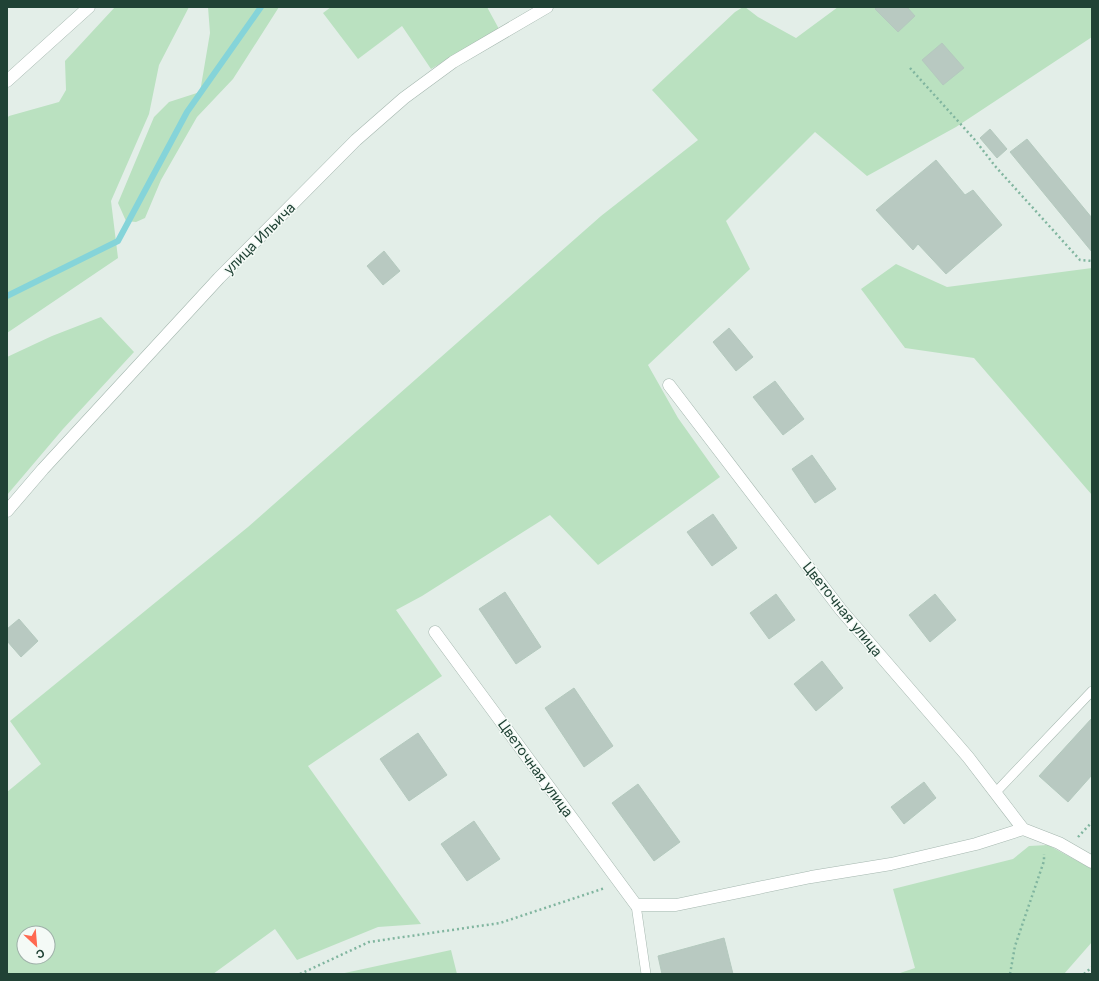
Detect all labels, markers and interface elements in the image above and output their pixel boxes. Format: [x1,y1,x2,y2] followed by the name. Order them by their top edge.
[220,199,298,277] street label: улица Ильича
[800,558,886,660] street label: Цветочная улица
[495,716,577,820] street label: Цветочная улица
[16,925,56,965] north arrow
[34,946,47,962] text: С

